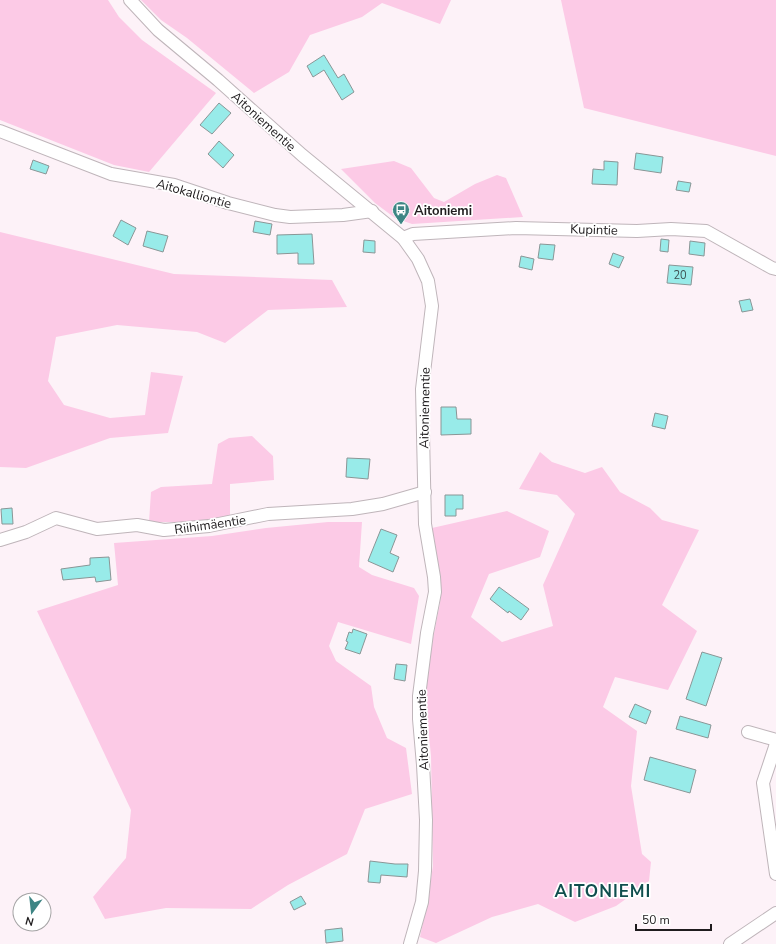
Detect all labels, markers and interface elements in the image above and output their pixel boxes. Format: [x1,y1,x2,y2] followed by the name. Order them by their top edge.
[227,88,300,156] street label: Aitoniementie
[154,175,233,213] street label: Aitokalliontie
[391,200,411,225] bus stop icon: Aitoniemi
[414,202,472,220] place label: Aitoniemi
[570,220,618,240] street label: Kupintie
[673,268,687,283] house number: 20
[415,367,435,449] street label: Aitoniementie
[173,511,247,539] street label: Riihimäentie
[413,689,433,771] street label: Aitoniementie
[555,880,651,903] district label: AITONIEMI
[12,892,52,932] north arrow
[636,906,711,932] scale bar
[642,912,670,928] text: 50 m
[24,913,35,929] text: N

